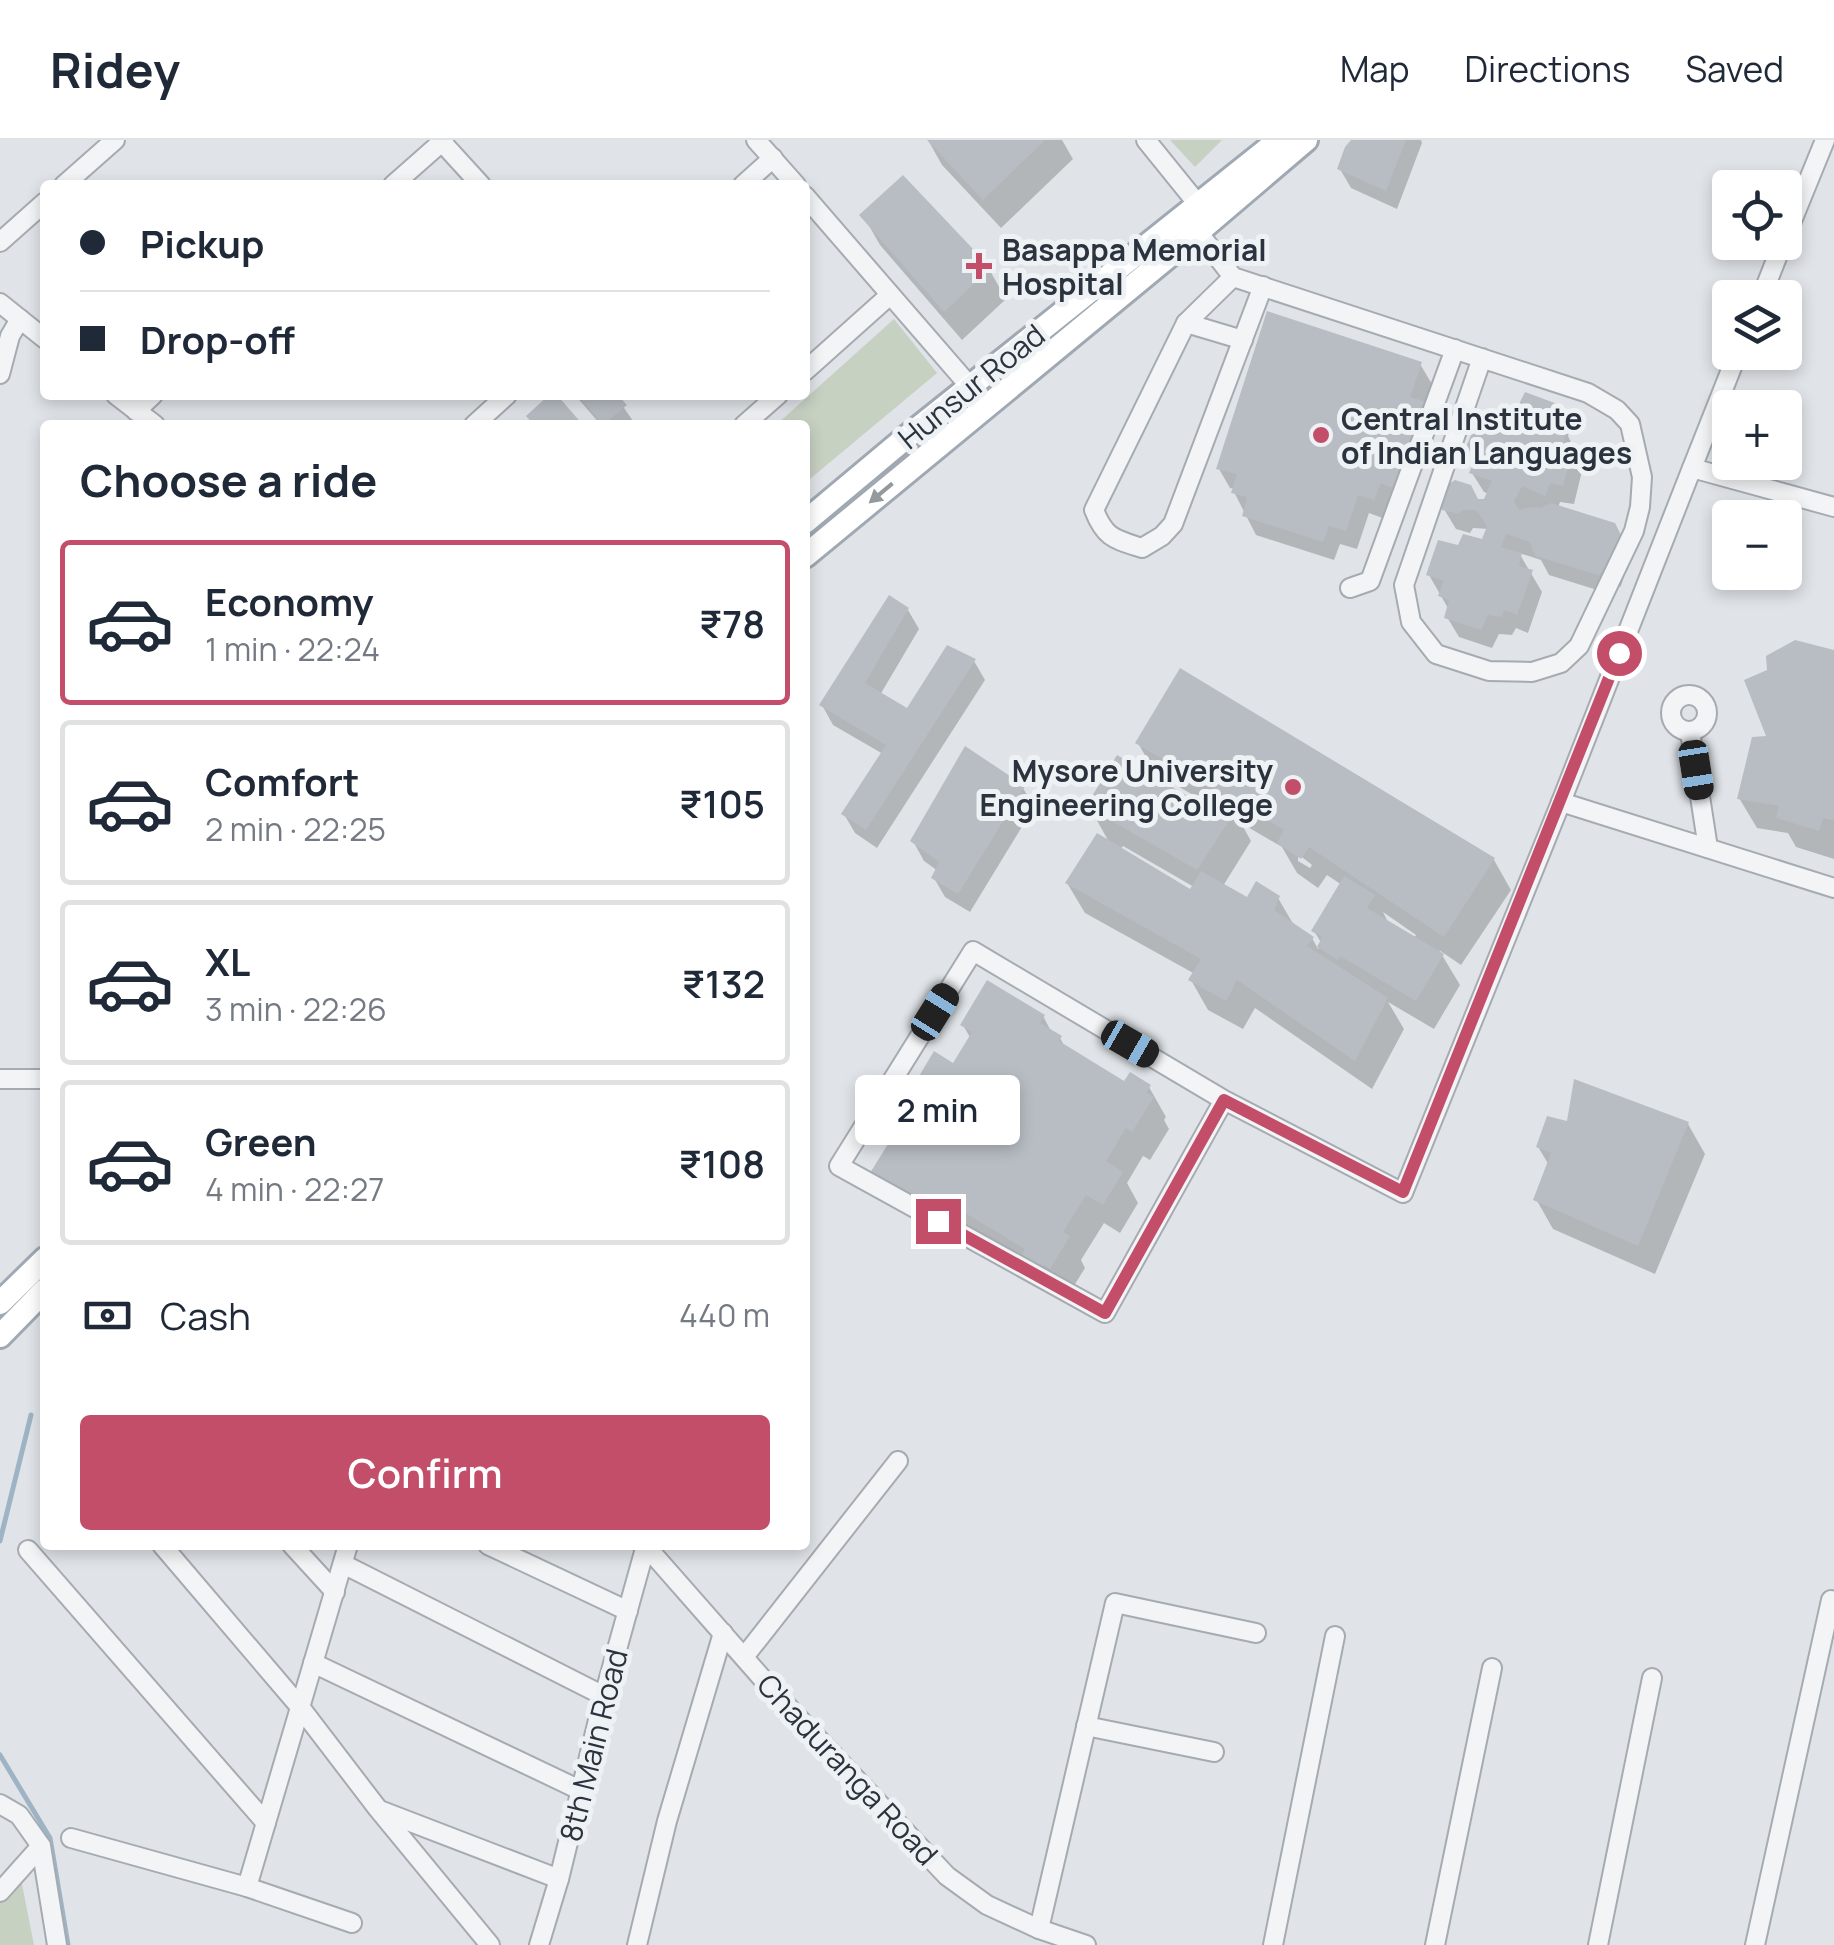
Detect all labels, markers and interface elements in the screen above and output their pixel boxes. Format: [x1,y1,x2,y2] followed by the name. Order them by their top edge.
[50,37,180,102] text: Ridey
[1340,45,1410,93] text: Map
[1465,45,1630,93] text: Directions
[1685,45,1784,93] text: Saved
[1712,170,1802,590] map controls
[1712,170,1802,260] button: locate
[140,217,264,269] text: Pickup
[1002,229,1267,304] place label: Basappa Memorial Hospital
[966,253,992,279] marker: Basappa Memorial Hospital
[1712,280,1802,370] button: layers
[140,313,295,365] text: Drop-off
[889,314,1053,458] street label: Hunsur Road
[1712,390,1802,480] button: +
[1341,398,1632,473] place label: Central Institute of Indian Languages
[1310,424,1332,446] marker: Central Institute of Indian Languages
[80,449,377,511] text: Choose a ride
[868,482,893,503] one-way arrow
[1712,500,1802,590] button: −
[205,575,374,627] text: Economy
[85,578,175,668] icon: car
[699,597,765,649] text: ₹78
[205,627,380,671] text: 1 min · 22:24
[1597,631,1642,676] route start
[1676,738,1716,802] car
[979,750,1273,825] place label: Mysore University Engineering College
[205,755,359,807] text: Comfort
[85,758,175,848] icon: car
[1282,776,1304,798] marker: Mysore University Engineering College
[679,777,765,829] text: ₹105
[205,807,386,851] text: 2 min · 22:25
[205,935,250,987] text: XL
[85,938,175,1028] icon: car
[682,957,765,1009] text: ₹132
[906,979,964,1045] car
[205,987,387,1031] text: 3 min · 22:26
[1097,1016,1163,1072] car
[856,1076,1020,1146] callout: 2 min
[897,1088,978,1132] text: 2 min
[205,1115,317,1167] text: Green
[85,1118,175,1208] icon: car
[678,1137,765,1189] text: ₹108
[205,1167,384,1211] text: 4 min · 22:27
[916,1199,961,1244] route end
[80,1288,135,1343] icon: cash
[160,1289,251,1341] text: Cash
[679,1293,770,1337] text: 440 m
[80,1415,770,1530] button: Confirm
[549,1644,637,1846] street label: 8th Main Road
[749,1664,947,1874] street label: Chaduranga Road

